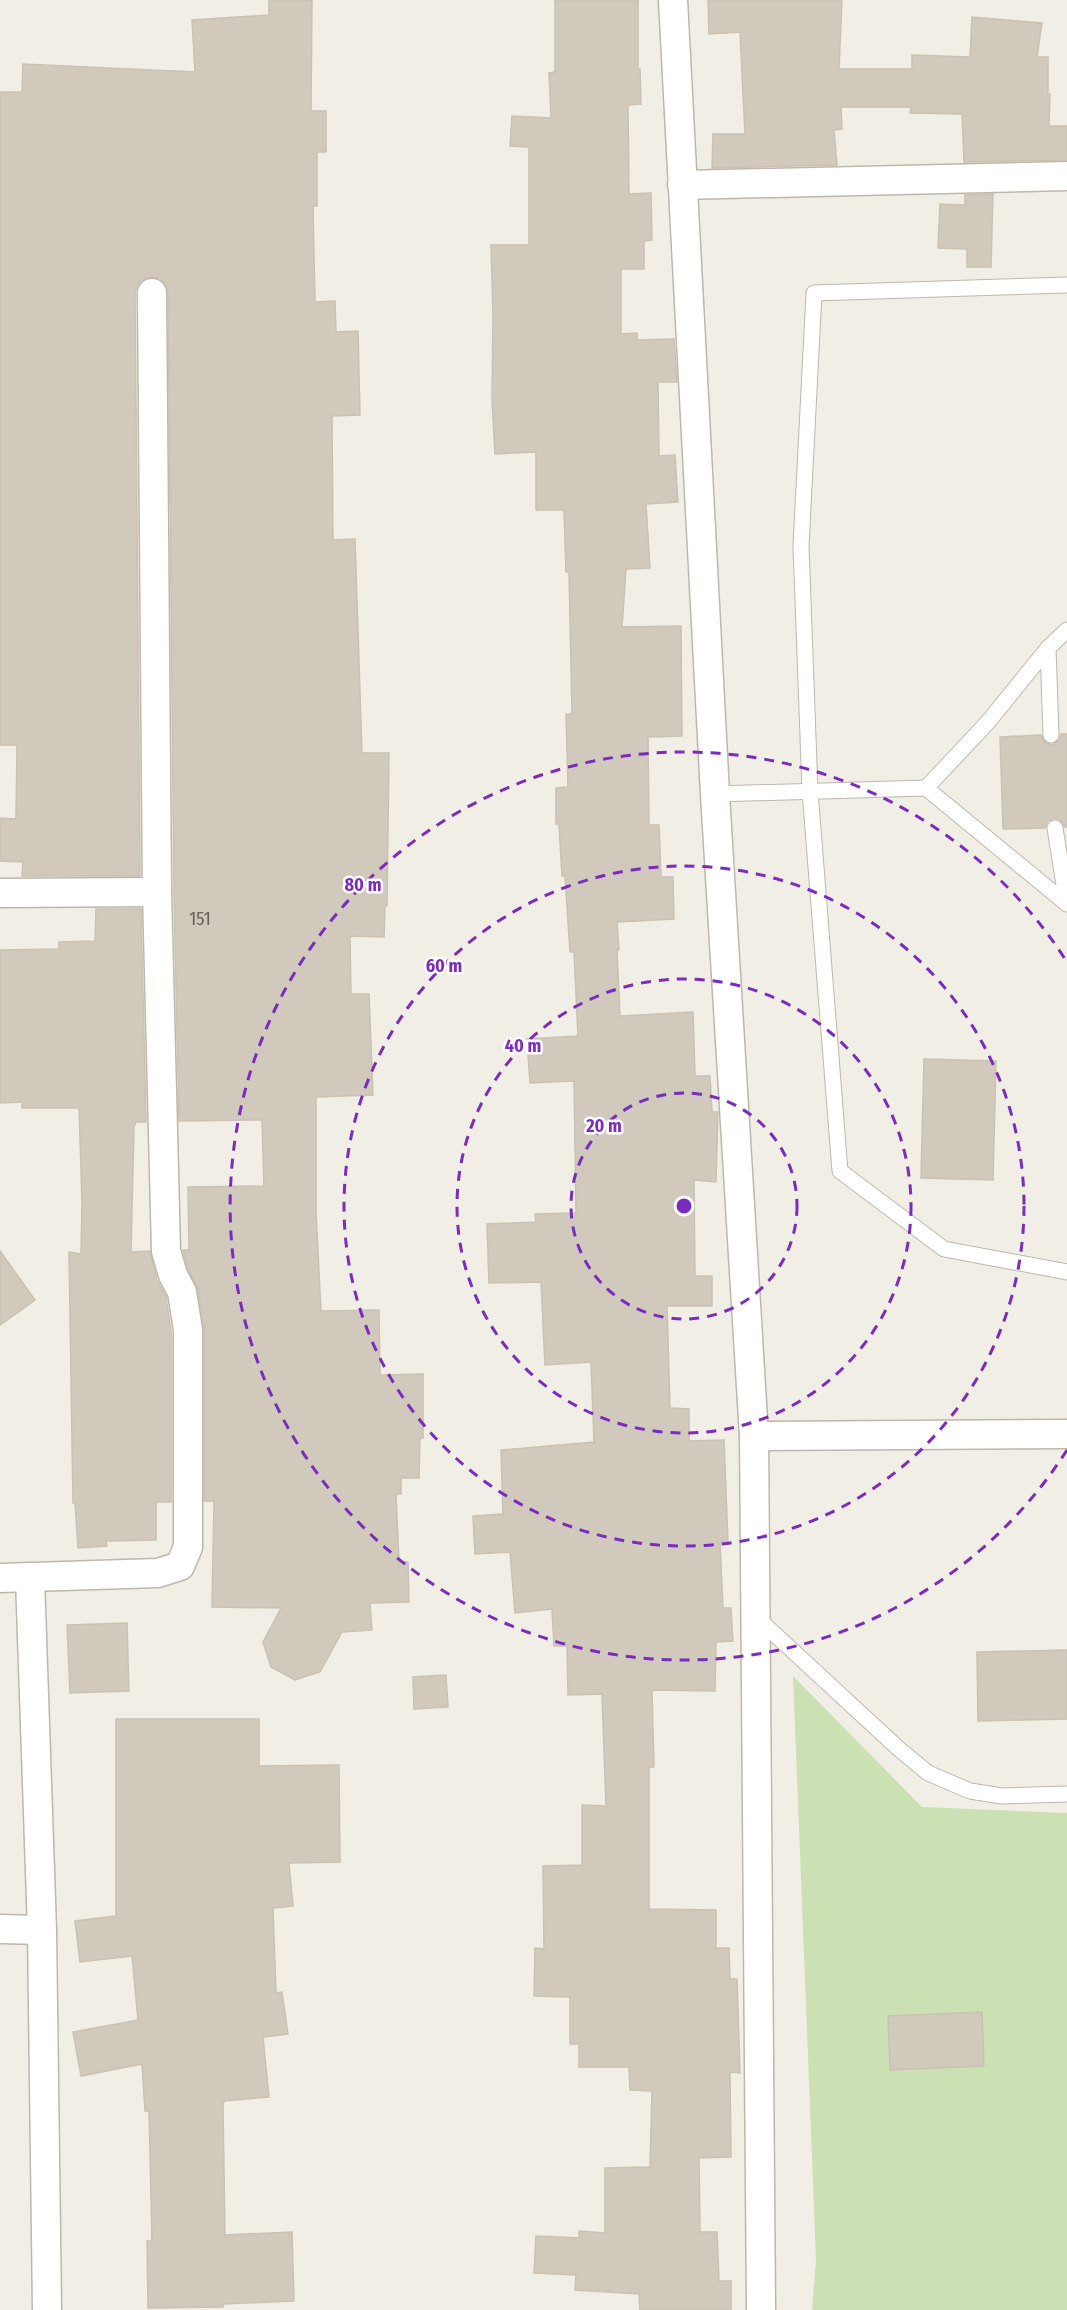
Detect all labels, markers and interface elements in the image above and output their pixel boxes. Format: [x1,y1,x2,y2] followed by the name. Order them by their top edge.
[345,874,381,896] text: 80 m
[189,908,211,930] house number: 151
[426,955,462,977] text: 60 m
[505,1035,541,1057] text: 40 m
[585,1115,622,1137] text: 20 m
[674,1196,694,1216] centre of rings

